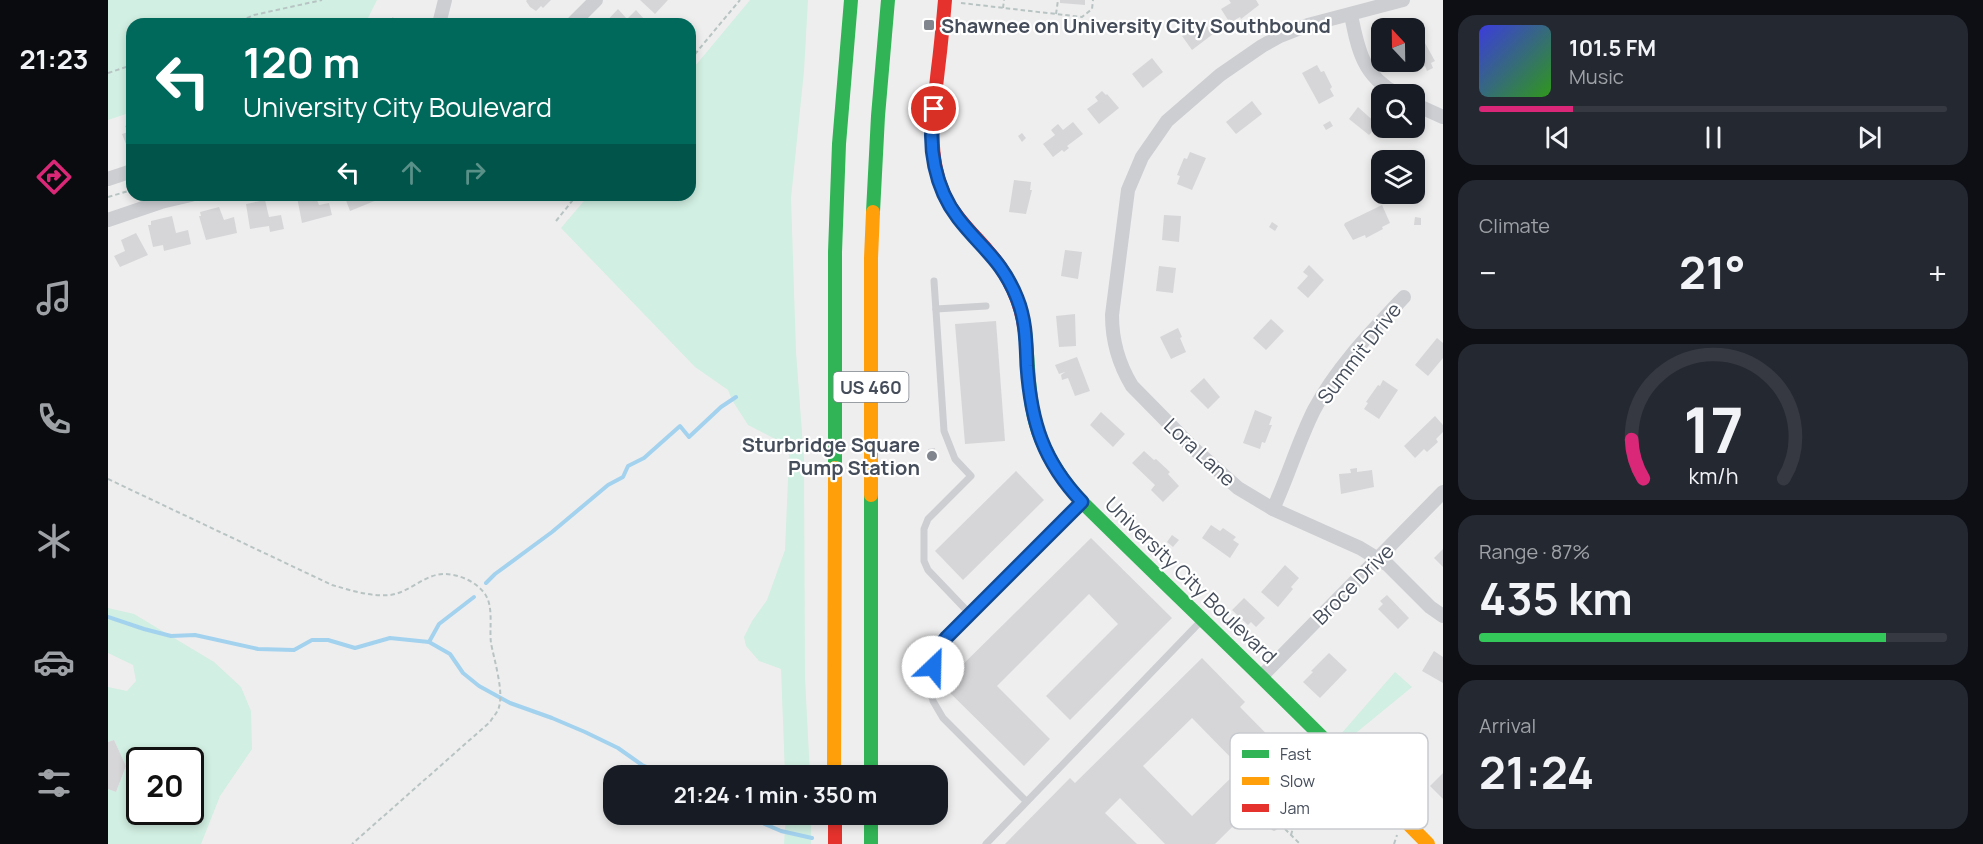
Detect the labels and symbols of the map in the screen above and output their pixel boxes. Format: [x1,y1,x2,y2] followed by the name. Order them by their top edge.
[941,12,1331,39] place label: Shawnee on University City Southbound
[922,18,936,32] marker: Shawnee on University City Southbound
[1371,18,1425,72] north arrow
[908,83,959,134] pin
[1311,297,1407,409] street label: Summit Drive
[834,372,909,402] road number: US 460
[1158,412,1242,492] street label: Lora Lane
[742,431,920,481] place label: Sturbridge Square Pump Station
[925,449,939,463] marker: Sturbridge Square Pump Station
[1099,491,1283,669] street label: University City Boulevard
[1307,538,1399,630] street label: Broce Drive
[901,635,965,699] position arrow
[1230,733,1428,829] legend
[1280,743,1311,765] text: Fast
[126,747,204,825] speed limit sign: 20
[1280,770,1315,792] text: Slow
[1280,797,1310,819] text: Jam

